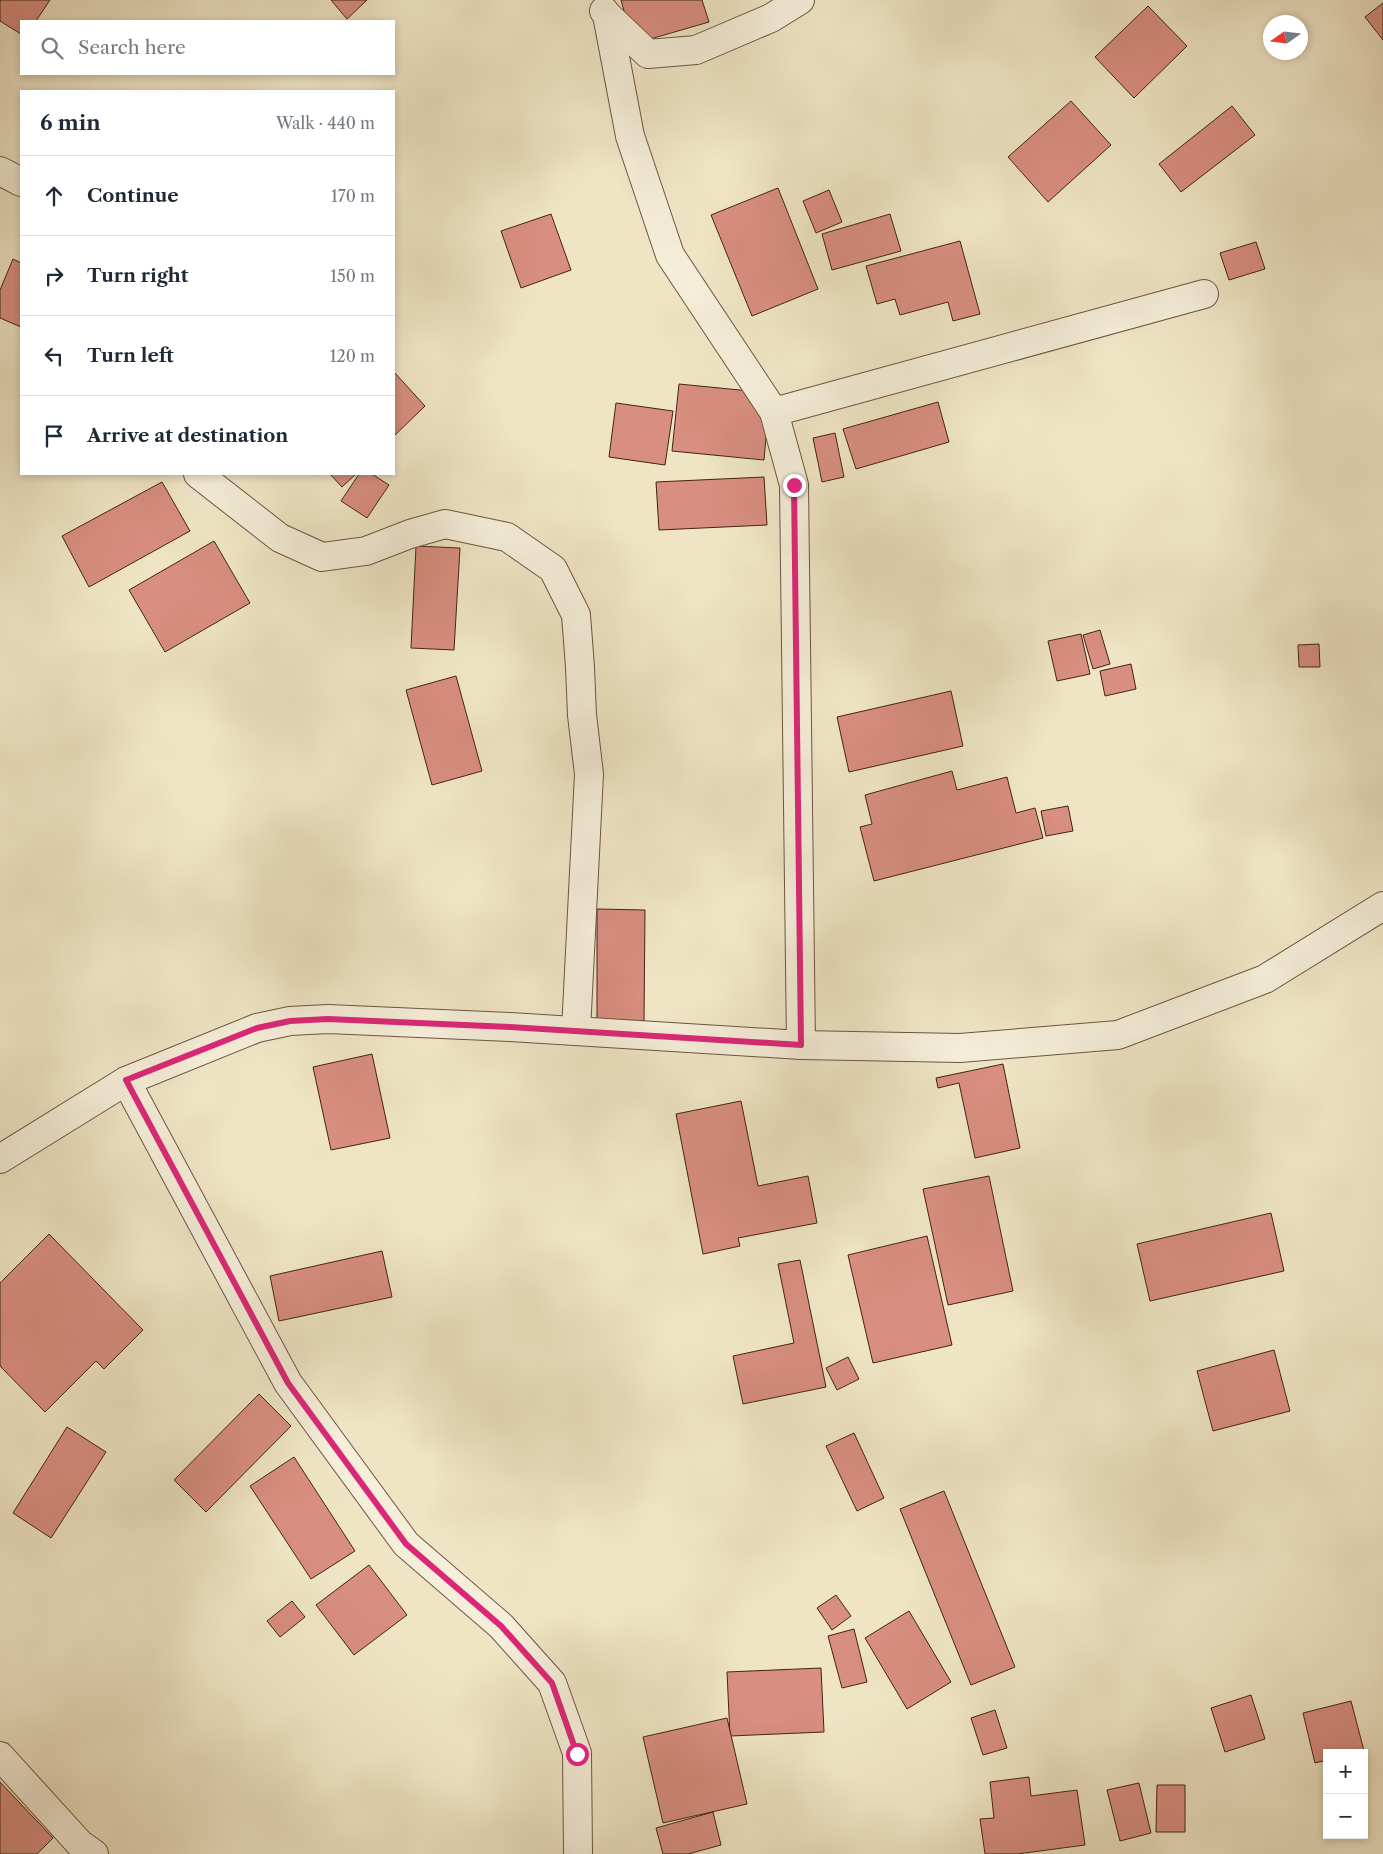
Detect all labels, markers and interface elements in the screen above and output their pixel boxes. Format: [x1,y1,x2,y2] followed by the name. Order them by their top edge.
[1263,15,1308,60] north arrow
[20,20,395,75] search box
[38,34,66,62] icon: search
[78,36,186,59] text: Search here
[40,110,101,135] text: 6 min
[276,113,375,133] text: Walk · 440 m
[40,182,68,210] icon: ahead
[87,184,179,207] text: Continue
[331,186,375,206] text: 170 m
[40,262,68,290] icon: right
[87,264,188,287] text: Turn right
[330,266,375,286] text: 150 m
[40,342,68,370] icon: left
[87,344,174,367] text: Turn left
[330,346,375,366] text: 120 m
[40,422,68,450] icon: arrive
[87,424,288,447] text: Arrive at destination
[783,474,806,497] route end
[566,1743,589,1766] route start
[1323,1749,1368,1839] map controls
[1323,1749,1368,1794] button: +
[1323,1794,1368,1839] button: −

